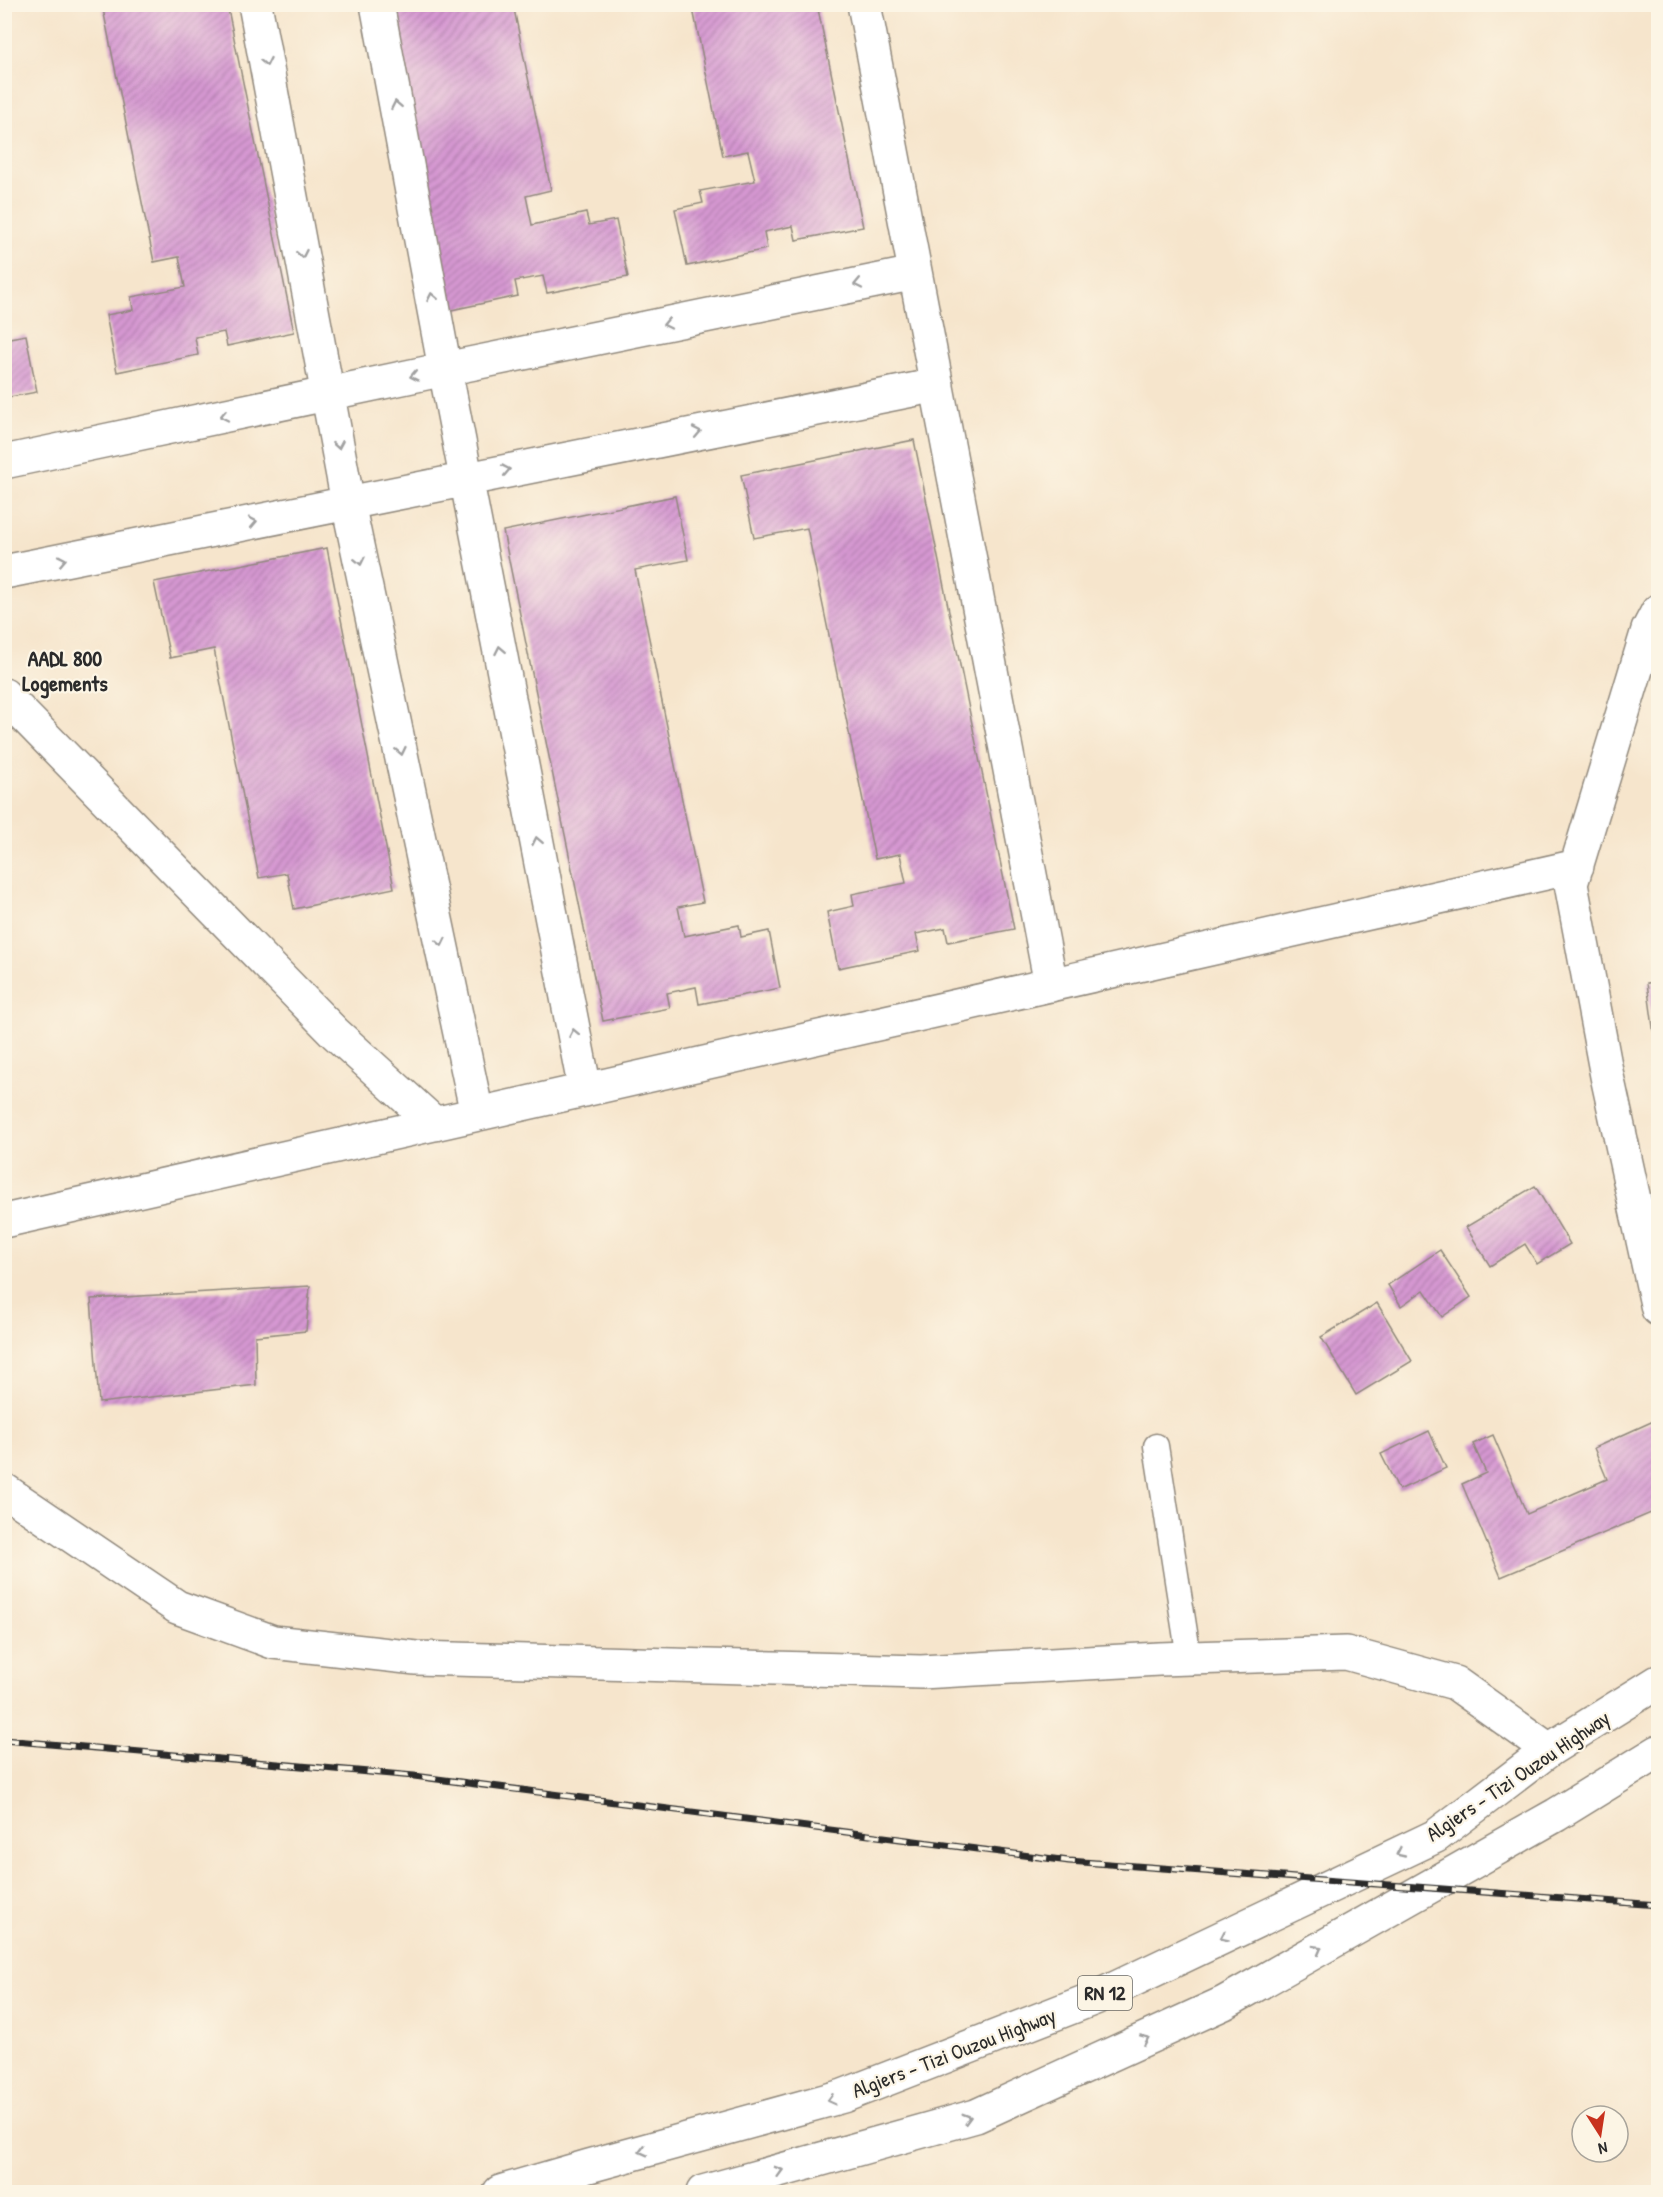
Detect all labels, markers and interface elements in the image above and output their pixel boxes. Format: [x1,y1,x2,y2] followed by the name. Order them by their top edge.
[259,57,272,67] one-way arrow
[390,101,403,111] one-way arrow
[295,248,308,258] one-way arrow
[853,277,863,290] one-way arrow
[426,292,439,302] one-way arrow
[662,316,672,329] one-way arrow
[410,368,420,381] one-way arrow
[219,409,229,422] one-way arrow
[692,426,702,439] one-way arrow
[331,440,344,450] one-way arrow
[501,464,511,477] one-way arrow
[248,516,258,529] one-way arrow
[57,554,67,567] one-way arrow
[353,555,366,565] one-way arrow
[22,643,108,699] district label: AADL 800 Logements
[494,645,507,655] one-way arrow
[393,746,406,756] one-way arrow
[531,837,544,847] one-way arrow
[434,937,447,947] one-way arrow
[568,1028,581,1038] one-way arrow
[1420,1703,1615,1848] street label: Algiers - Tizi Ouzou Highway
[1395,1845,1406,1857] one-way arrow
[1219,1929,1230,1941] one-way arrow
[1312,1945,1323,1957] one-way arrow
[1078,1976,1132,2010] road number: RN 12
[848,2000,1060,2105] street label: Algiers - Tizi Ouzou Highway
[1139,2034,1150,2046] one-way arrow
[826,2092,836,2105] one-way arrow
[1570,2104,1630,2164] north arrow
[961,2113,972,2125] one-way arrow
[1596,2137,1610,2160] text: N
[638,2144,648,2156] one-way arrow
[774,2166,784,2178] one-way arrow

